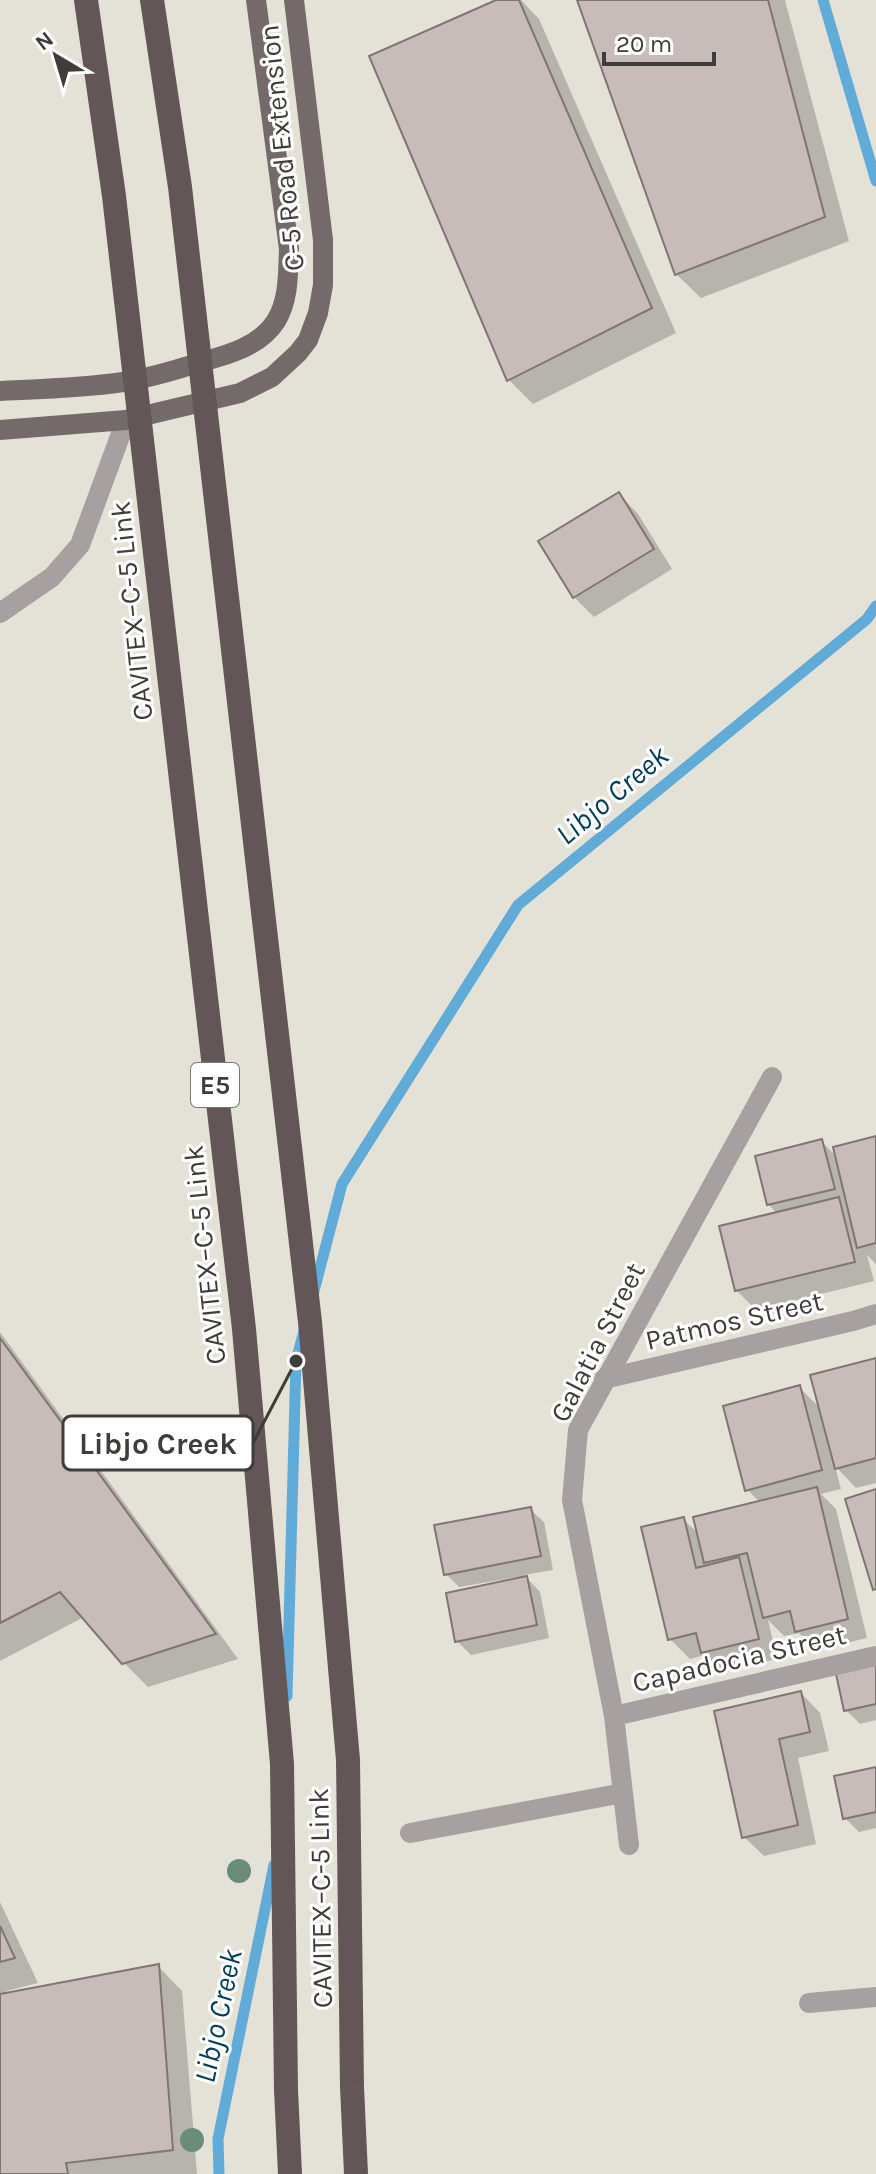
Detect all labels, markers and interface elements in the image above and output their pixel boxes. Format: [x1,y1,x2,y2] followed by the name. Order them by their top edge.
[16,16,96,96] north arrow
[604,16,714,66] scale bar
[252,23,311,273] street label: C-5 Road Extension
[30,26,59,56] text: N
[616,30,672,58] text: 20 m
[104,500,159,722] street label: CAVITEX–C-5 Link
[548,737,676,852] water label: Libjo Creek
[191,1063,239,1107] road number: E5
[177,1144,232,1366] street label: CAVITEX–C-5 Link
[543,1257,652,1427] street label: Galatia Street
[642,1284,826,1357] street label: Patmos Street
[63,1416,253,1470] callout: Libjo Creek
[79,1426,237,1462] text: Libjo Creek
[629,1618,849,1699] street label: Capadocia Street
[302,1787,339,2009] street label: CAVITEX–C-5 Link
[186,1945,250,2086] water label: Libjo Creek

